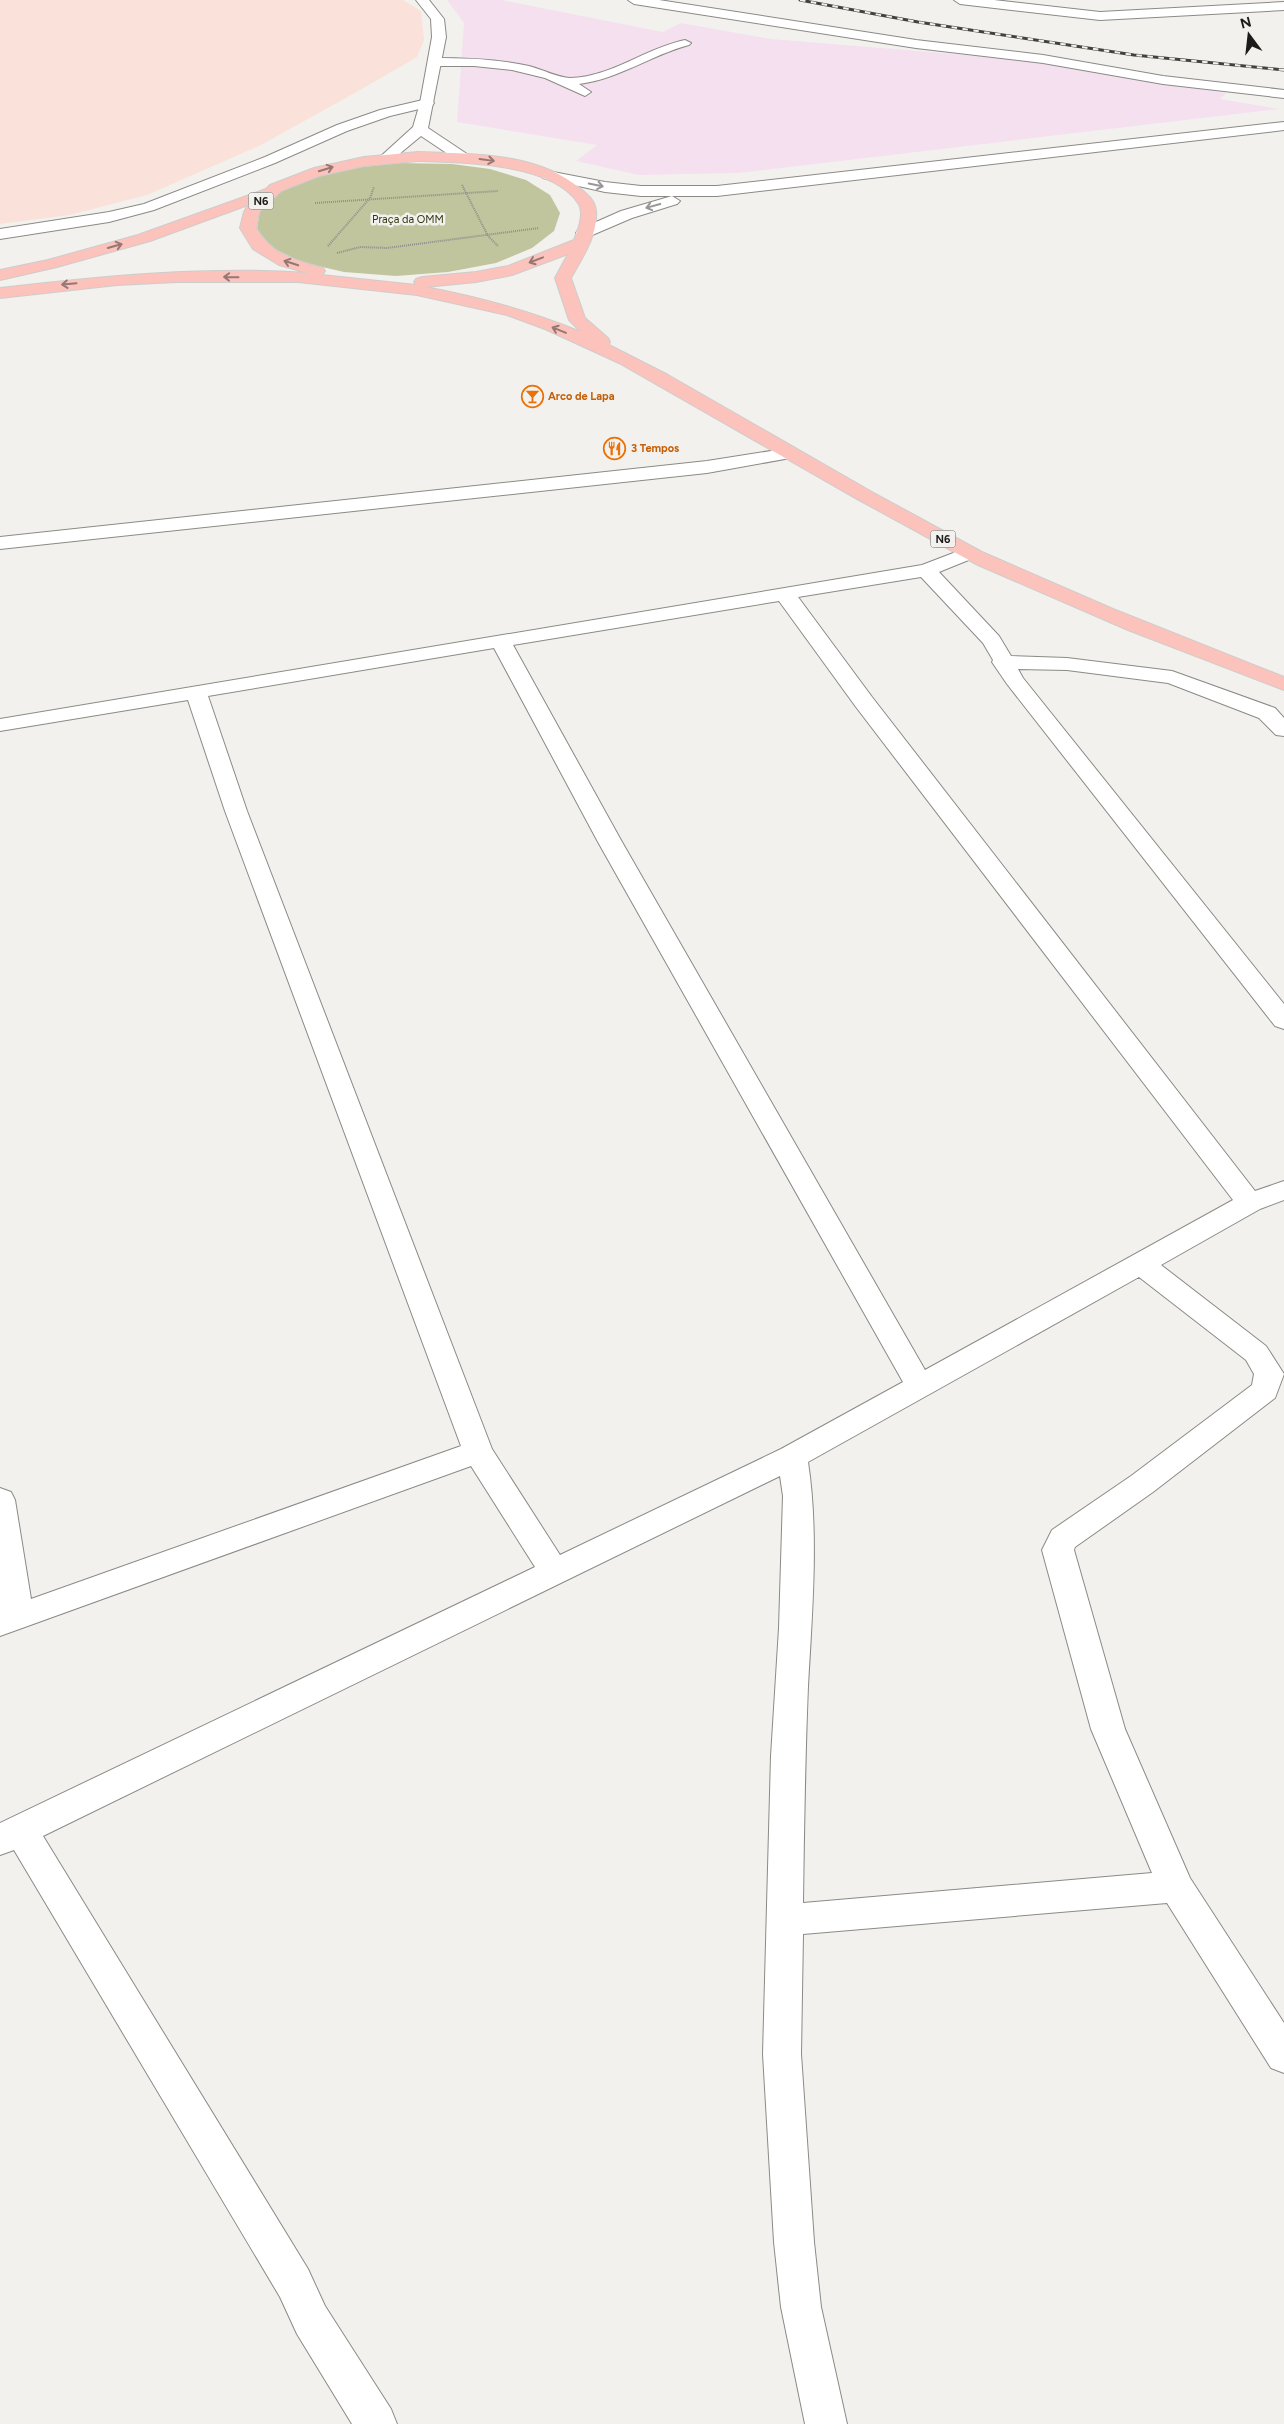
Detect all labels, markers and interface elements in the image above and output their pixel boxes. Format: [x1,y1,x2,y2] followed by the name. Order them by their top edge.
[1224,10,1274,60] north arrow
[1238,13,1253,33] text: N
[479,155,495,165] one-way arrow
[318,163,334,173] one-way arrow
[587,181,603,190] one-way arrow
[248,192,274,210] road number: N6
[645,201,661,211] one-way arrow
[372,213,444,226] park label: Praça da OMM
[107,241,123,250] one-way arrow
[529,256,544,265] one-way arrow
[284,258,300,268] one-way arrow
[224,272,240,282] one-way arrow
[61,279,77,288] one-way arrow
[552,325,567,335] one-way arrow
[520,384,544,408] bar icon: Arco de Lapa
[548,390,615,403] place label: Arco de Lapa
[603,436,627,460] restaurant icon: 3 Tempos
[631,442,679,455] place label: 3 Tempos
[930,530,956,548] road number: N6

